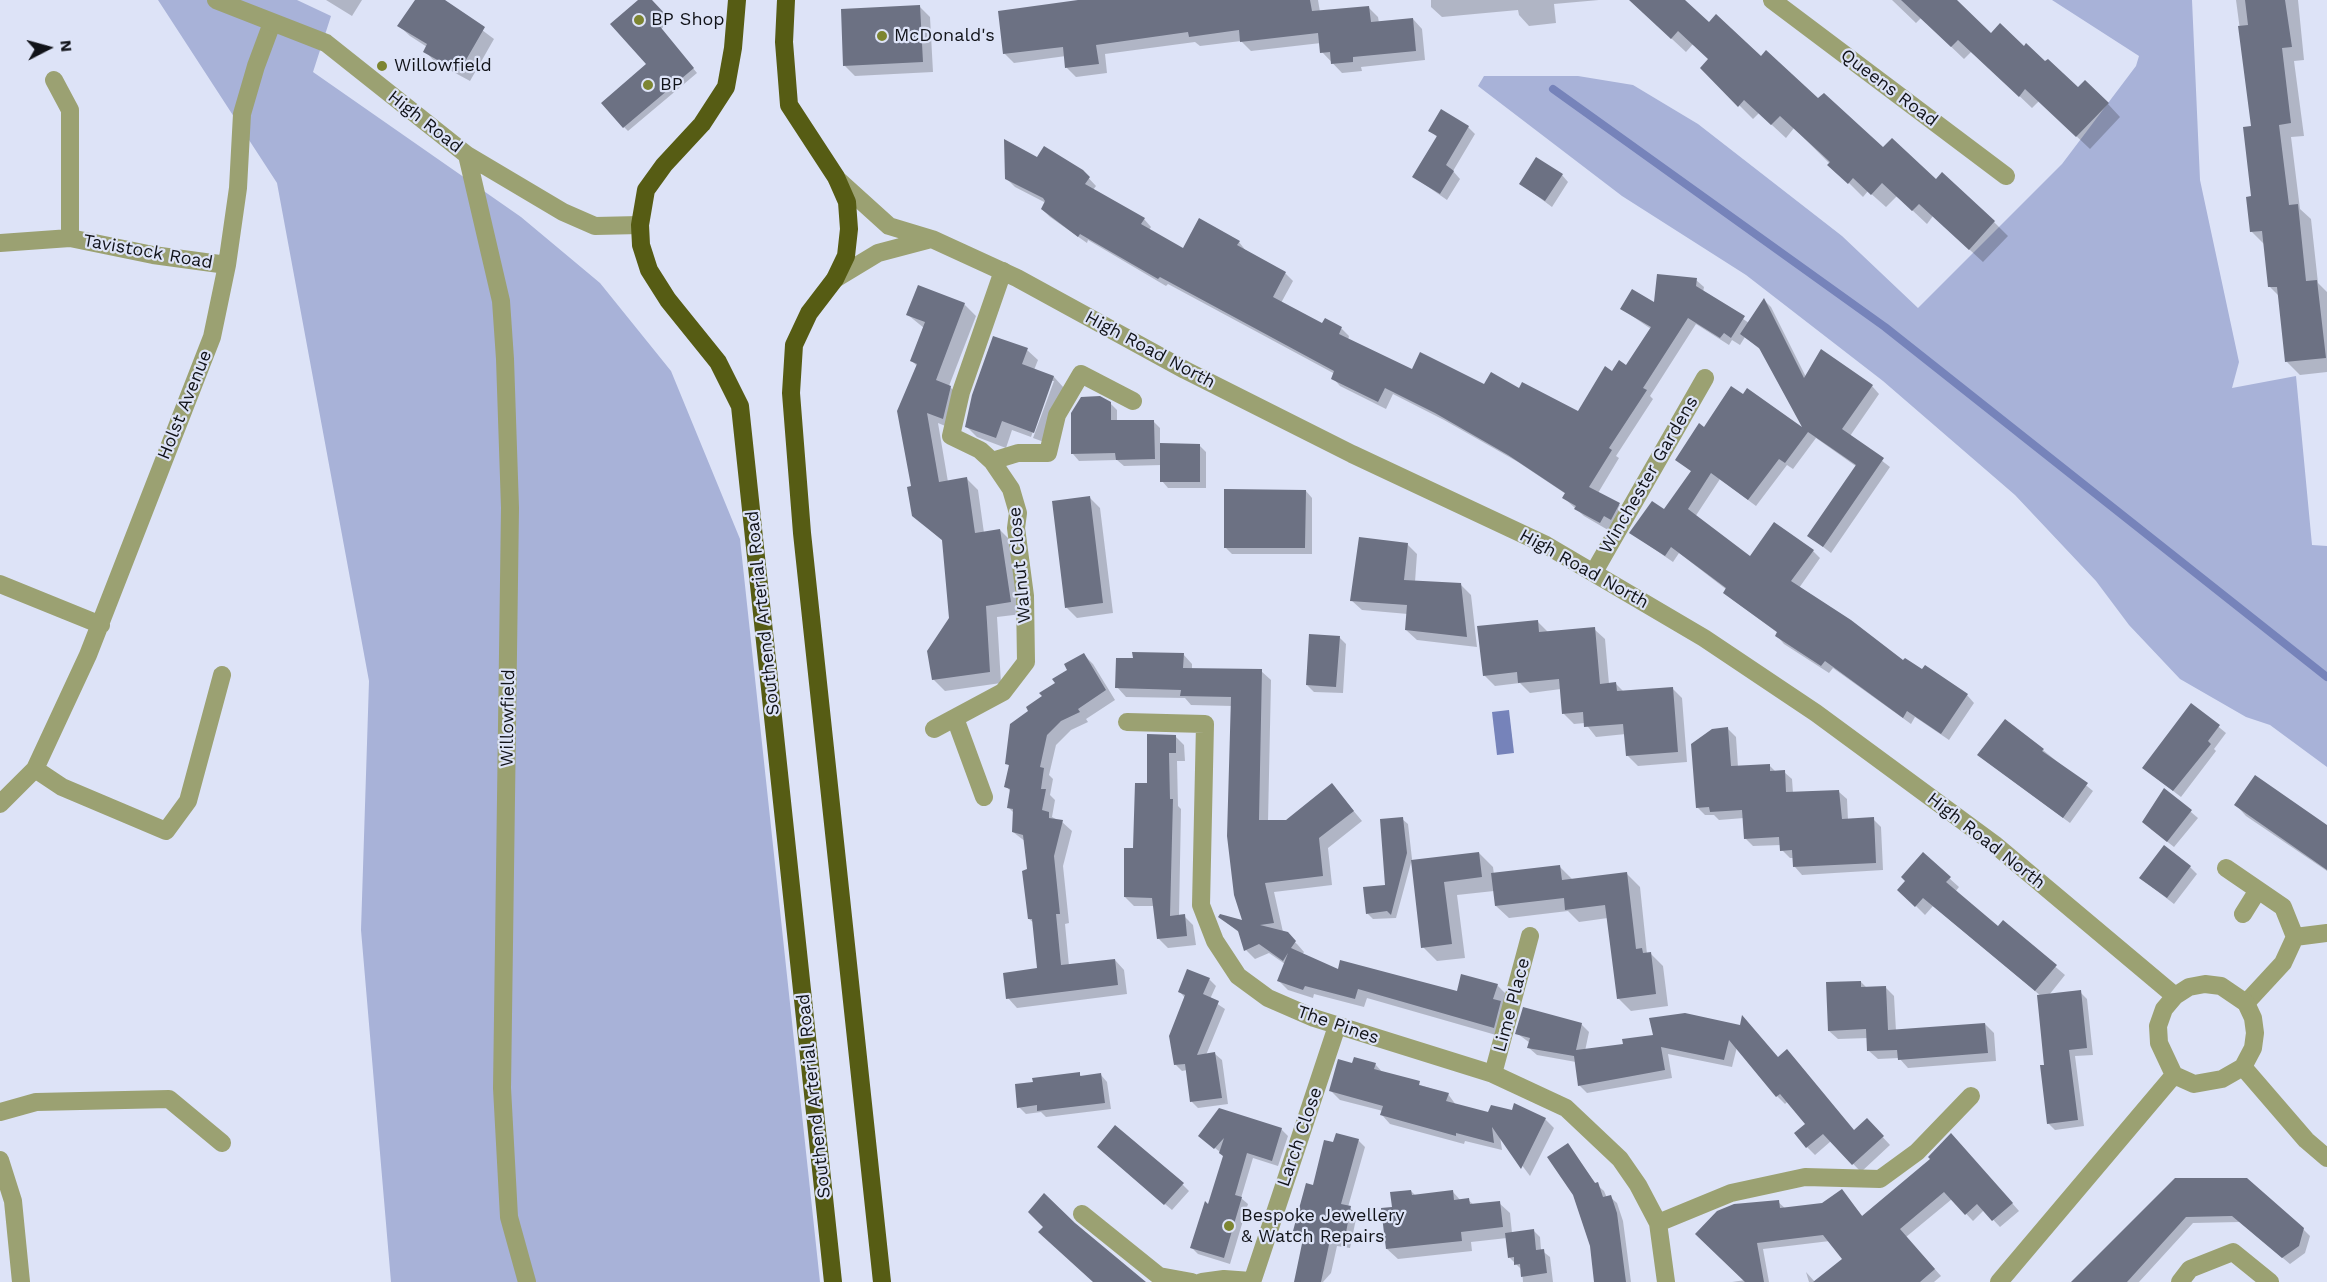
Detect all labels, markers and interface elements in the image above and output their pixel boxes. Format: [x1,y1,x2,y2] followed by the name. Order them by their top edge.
[651,9,725,31] place label: BP Shop
[632,13,646,27] marker: BP Shop
[18,18,78,78] north arrow
[894,25,995,47] place label: McDonald's
[875,29,889,43] marker: McDonald's
[56,39,76,53] text: N
[1836,44,1942,132] street label: Queens Road
[394,55,492,77] place label: Willowfield
[375,59,389,73] marker: Willowfield
[660,74,683,96] place label: BP
[641,78,655,92] marker: BP
[383,86,467,158] street label: High Road
[81,230,215,274] street label: Tavistock Road
[1081,307,1219,393] street label: High Road North
[153,347,217,463] street label: Holst Avenue
[1595,392,1703,558] street label: Winchester Gardens
[1004,506,1036,624] street label: Walnut Close
[742,510,784,716] street label: Southend Arterial Road
[1516,525,1652,613] street label: High Road North
[496,669,520,767] street label: Willowfield
[1923,788,2049,894] street label: High Road North
[1489,956,1535,1054] street label: Lime Place
[793,993,835,1199] street label: Southend Arterial Road
[1294,1001,1382,1049] street label: The Pines
[1273,1084,1327,1190] street label: Larch Close
[1241,1205,1405,1248] place label: Bespoke Jewellery & Watch Repairs
[1222,1219,1236,1233] marker: Bespoke Jewellery & Watch Repairs

